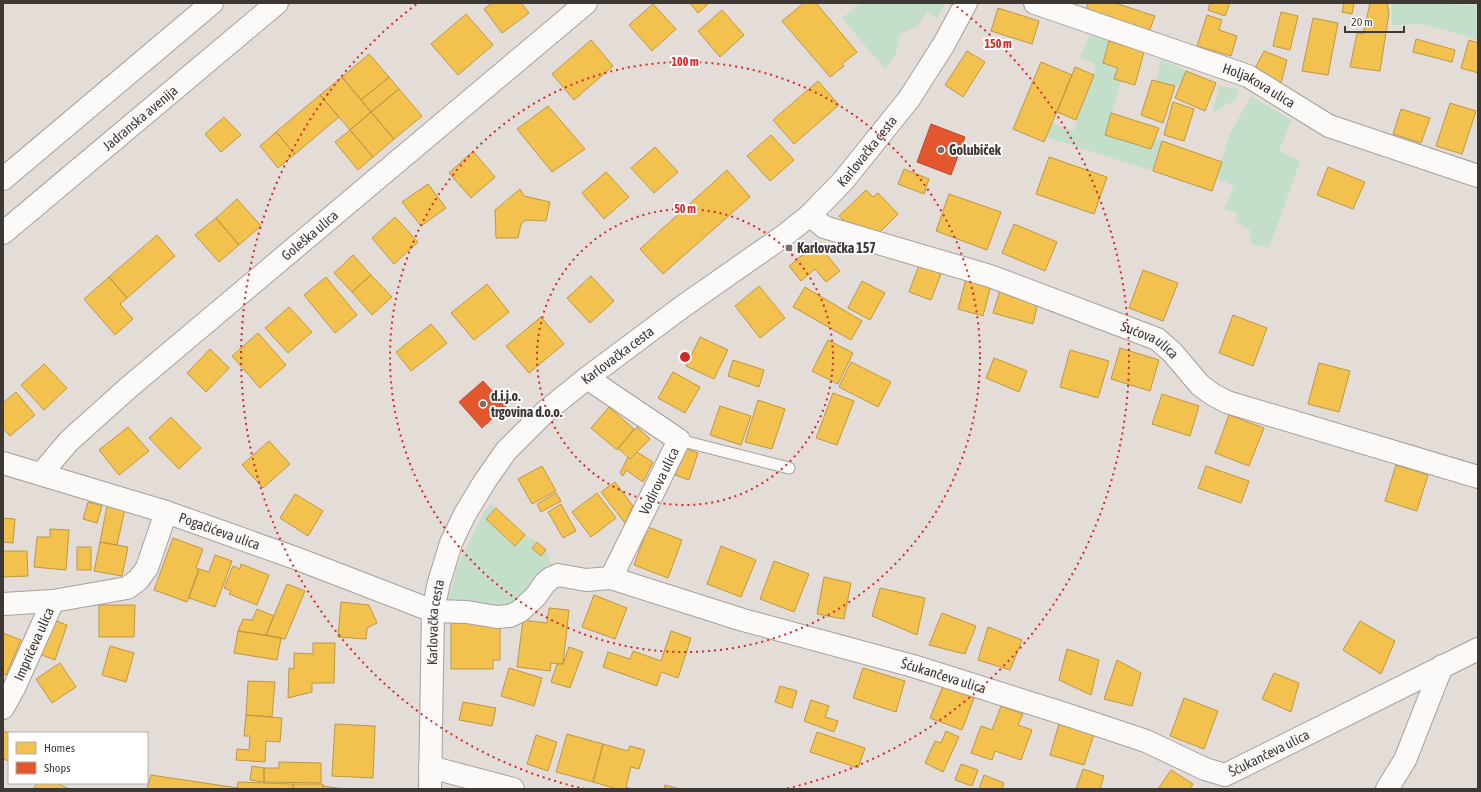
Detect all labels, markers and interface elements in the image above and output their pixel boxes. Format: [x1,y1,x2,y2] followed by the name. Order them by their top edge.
[1345,8,1404,34] scale bar
[1351,15,1373,29] text: 20 m
[984,37,1012,51] text: 150 m
[671,55,699,69] text: 100 m
[1221,60,1298,111] street label: Holjakova ulica
[99,82,181,154] street label: Jadranska avenija
[834,113,900,190] street label: Karlovačka cesta
[949,142,1002,158] place label: Golubiček
[936,145,946,155] marker: Golubiček
[674,202,696,216] text: 50 m
[278,207,341,264] street label: Goleška ulica
[797,240,876,256] place label: Karlovačka 157
[784,243,794,253] marker: Karlovačka 157
[1119,318,1182,362] street label: Sućova ulica
[578,323,657,387] street label: Karlovačka cesta
[678,350,692,364] centre of rings
[490,388,563,420] place label: d.i.j.o. trgovina d.o.o.
[478,399,488,409] marker: d.i.j.o. trgovina d.o.o.
[636,445,682,517] street label: Vodirova ulica
[177,509,262,553] street label: Pogačićeva ulica
[424,578,447,665] street label: Karlovačka cesta
[10,605,57,683] street label: Imprićeva ulica
[899,655,988,697] street label: Šćukančeva ulica
[1226,726,1312,780] street label: Šćukančeva ulica
[8,732,148,784] legend
[44,741,75,755] text: Homes
[44,761,70,775] text: Shops

